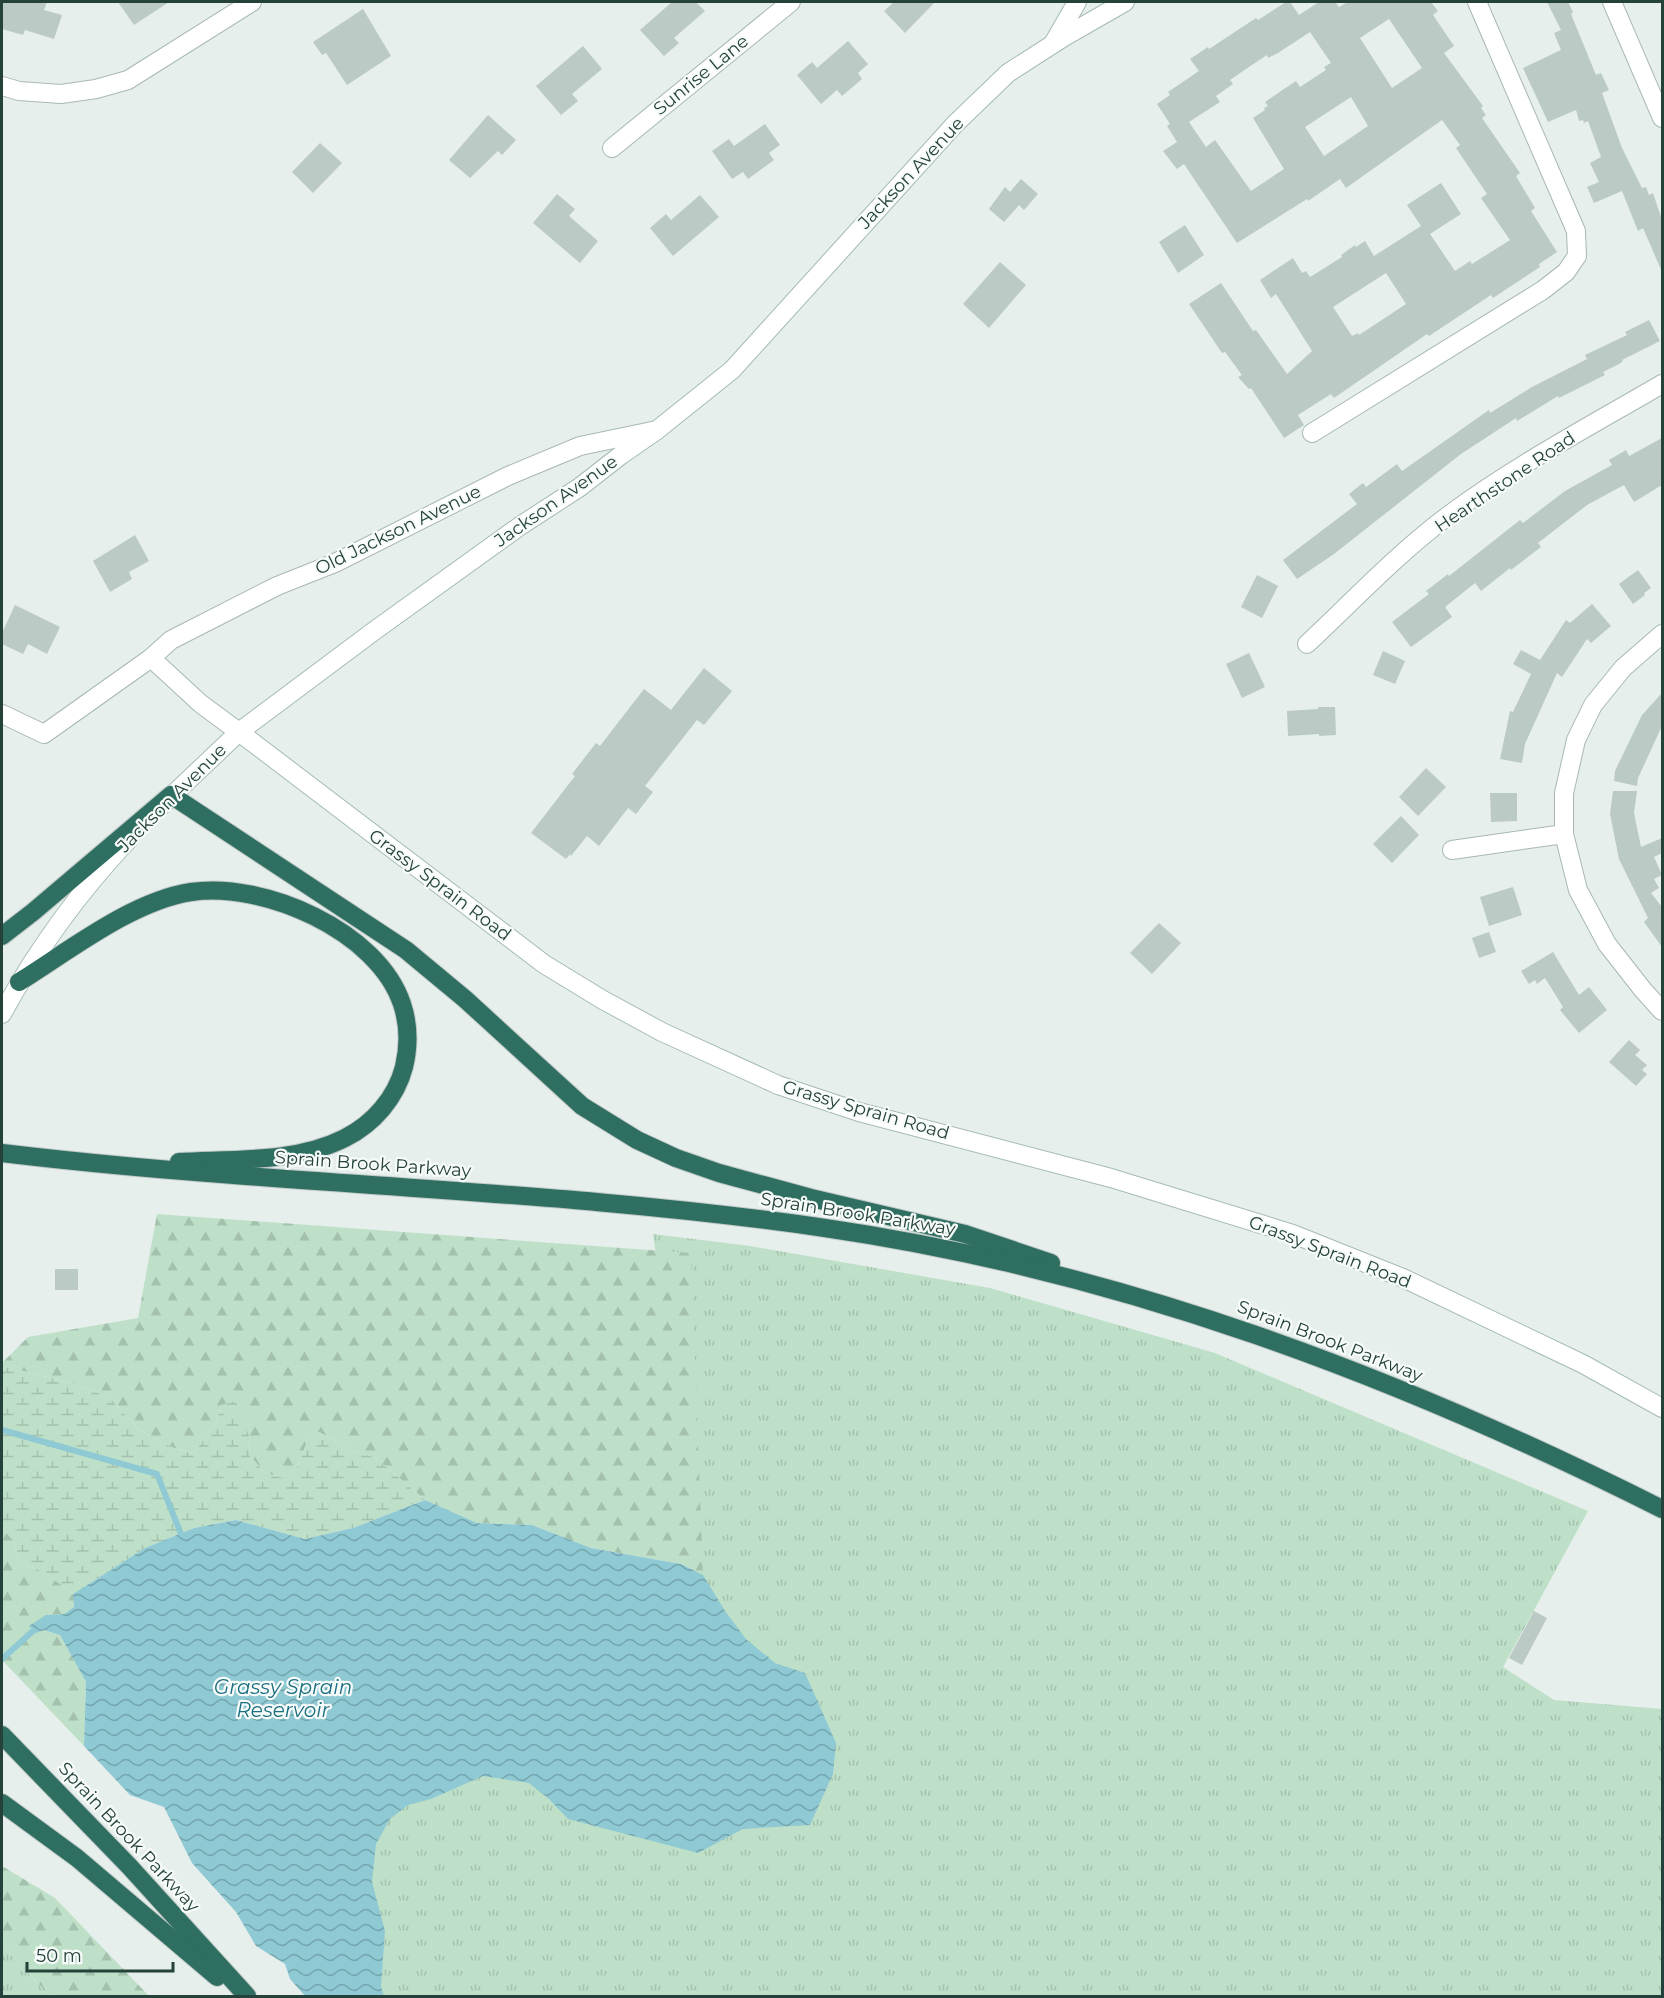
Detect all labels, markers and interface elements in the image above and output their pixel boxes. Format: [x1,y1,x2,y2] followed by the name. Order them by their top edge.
[649,30,753,120] street label: Sunrise Lane
[853,112,969,234] street label: Jackson Avenue
[1431,427,1579,537] street label: Hearthstone Road
[489,450,622,552] street label: Jackson Avenue
[311,480,485,580] street label: Old Jackson Avenue
[112,739,231,858] street label: Jackson Avenue
[365,824,515,946] street label: Grassy Sprain Road
[780,1076,952,1144] street label: Grassy Sprain Road
[274,1146,472,1182] street label: Sprain Brook Parkway
[759,1188,957,1240] street label: Sprain Brook Parkway
[1246,1211,1414,1293] street label: Grassy Sprain Road
[1234,1295,1426,1387] street label: Sprain Brook Parkway
[214,1675,352,1722] water label: Grassy Sprain Reservoir
[54,1758,204,1917] street label: Sprain Brook Parkway
[27,1935,172,1973] scale bar
[36,1945,82,1967] text: 50 m

